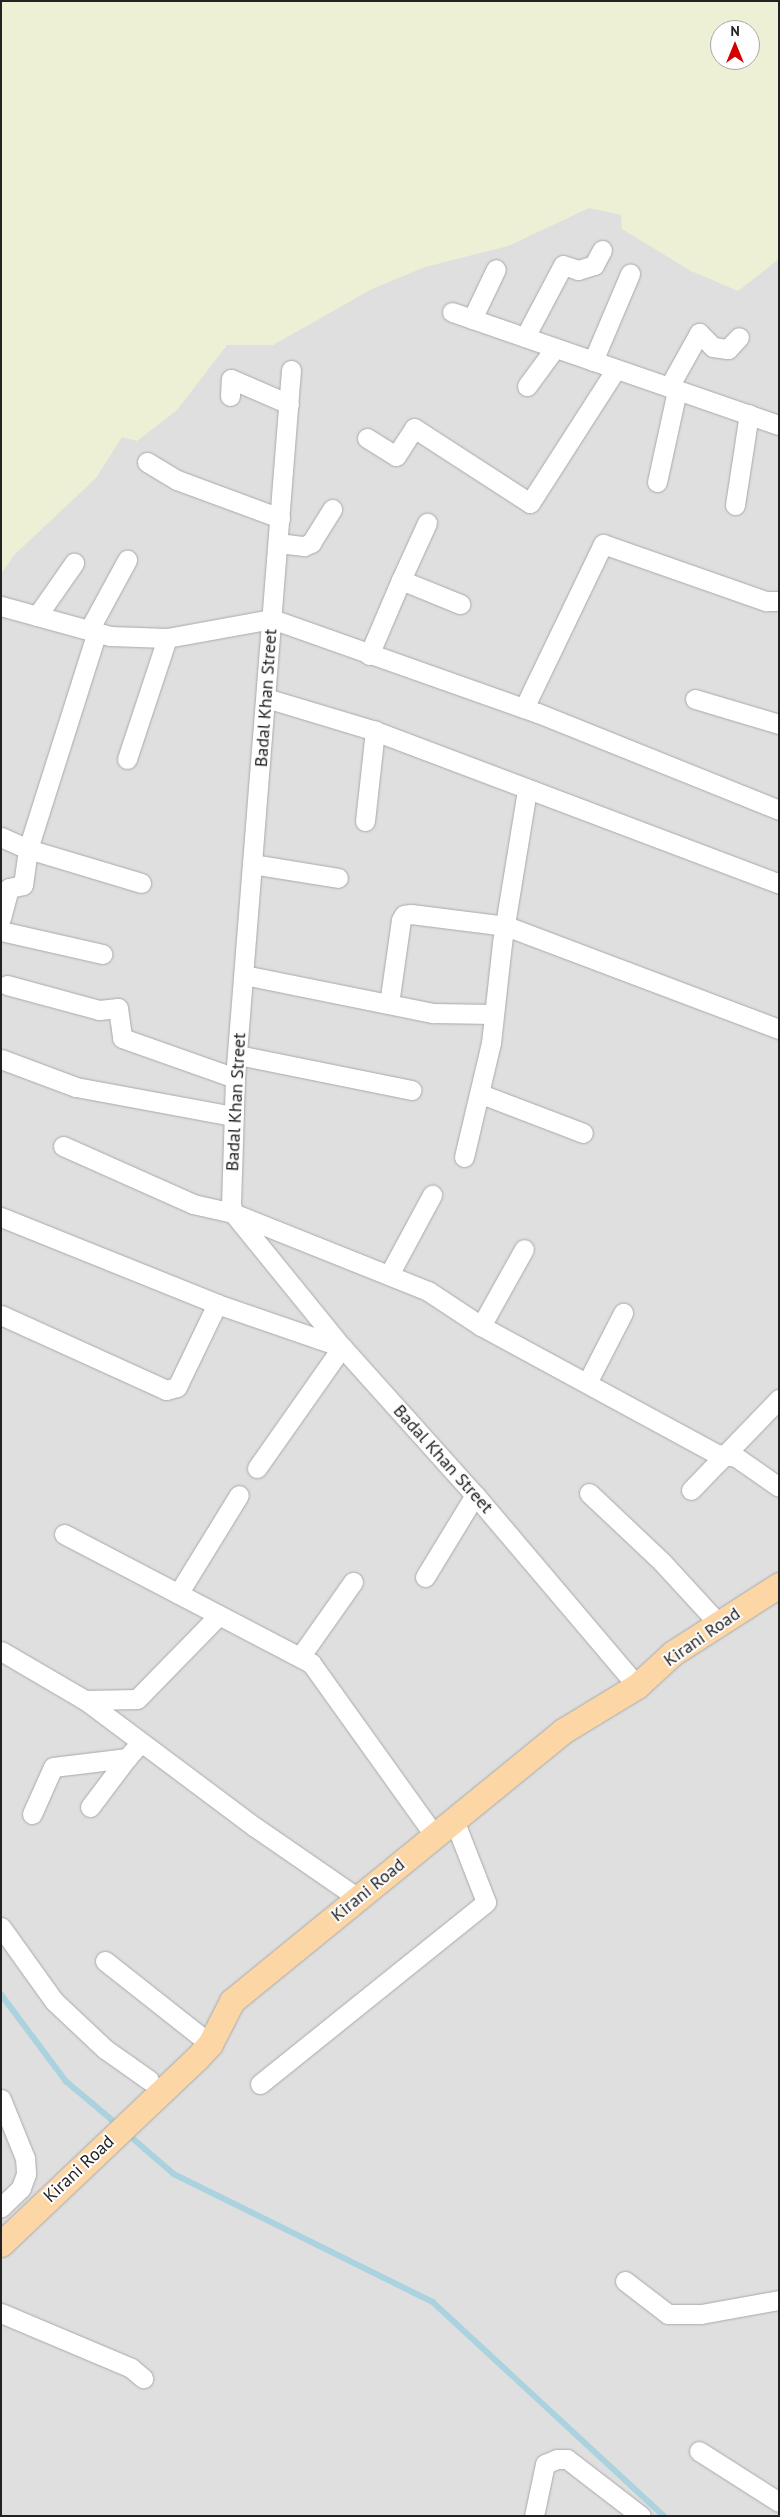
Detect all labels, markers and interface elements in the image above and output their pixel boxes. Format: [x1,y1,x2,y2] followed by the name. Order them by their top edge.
[710,20,760,70] north arrow
[730,22,740,40] text: N
[250,628,282,768] street label: Badal Khan Street
[222,1032,250,1172] street label: Badal Khan Street
[389,1400,497,1518] street label: Badal Khan Street
[660,1603,744,1671] street label: Kirani Road
[327,1854,409,1926] street label: Kirani Road
[39,2131,119,2207] street label: Kirani Road

